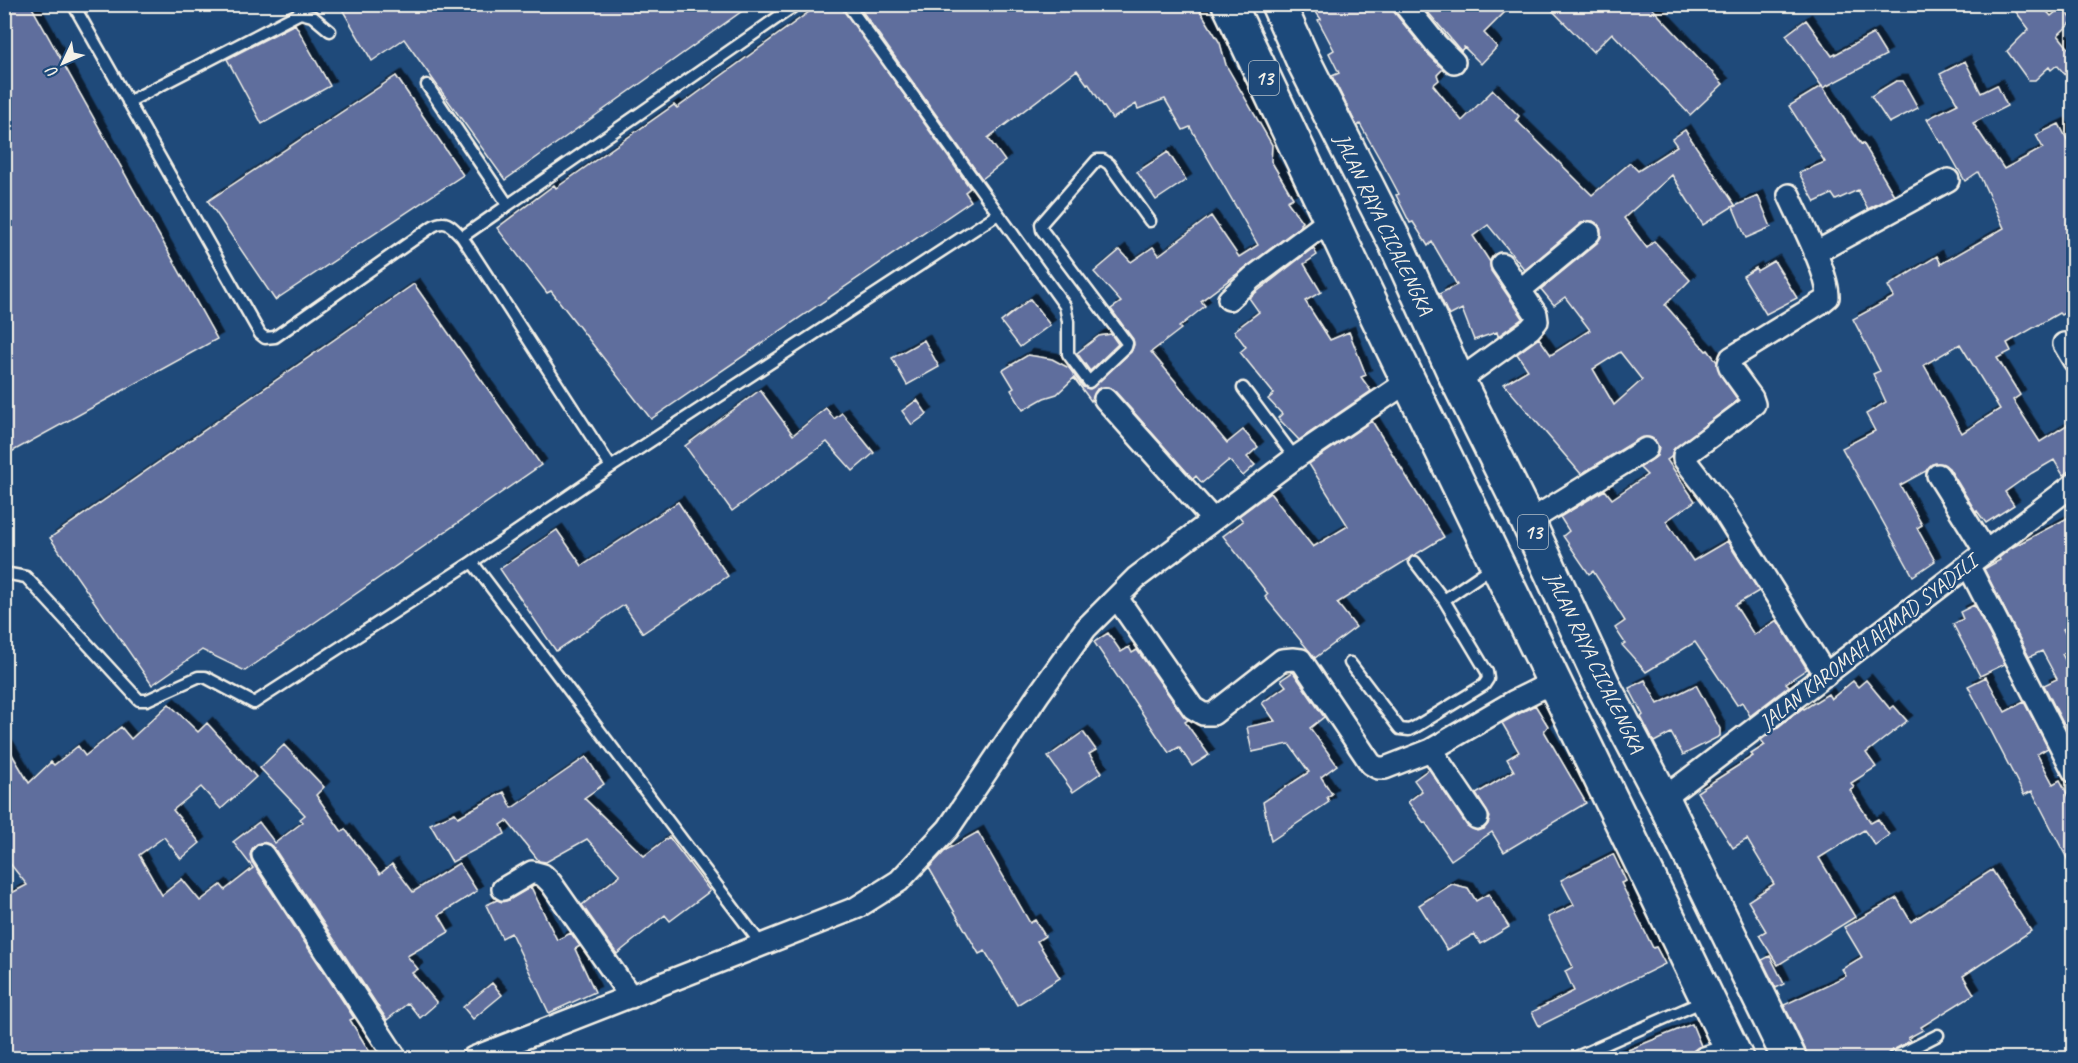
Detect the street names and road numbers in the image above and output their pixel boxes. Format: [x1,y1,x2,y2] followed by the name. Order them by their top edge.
[1249,61,1279,95] road number: 13
[1328,128,1439,319] street label: JALAN RAYA CICALENGKA
[1518,515,1548,549] road number: 13
[1753,546,1985,736] street label: JALAN KAROMAH AHMAD SYADILI
[1539,566,1650,757] street label: JALAN RAYA CICALENGKA

